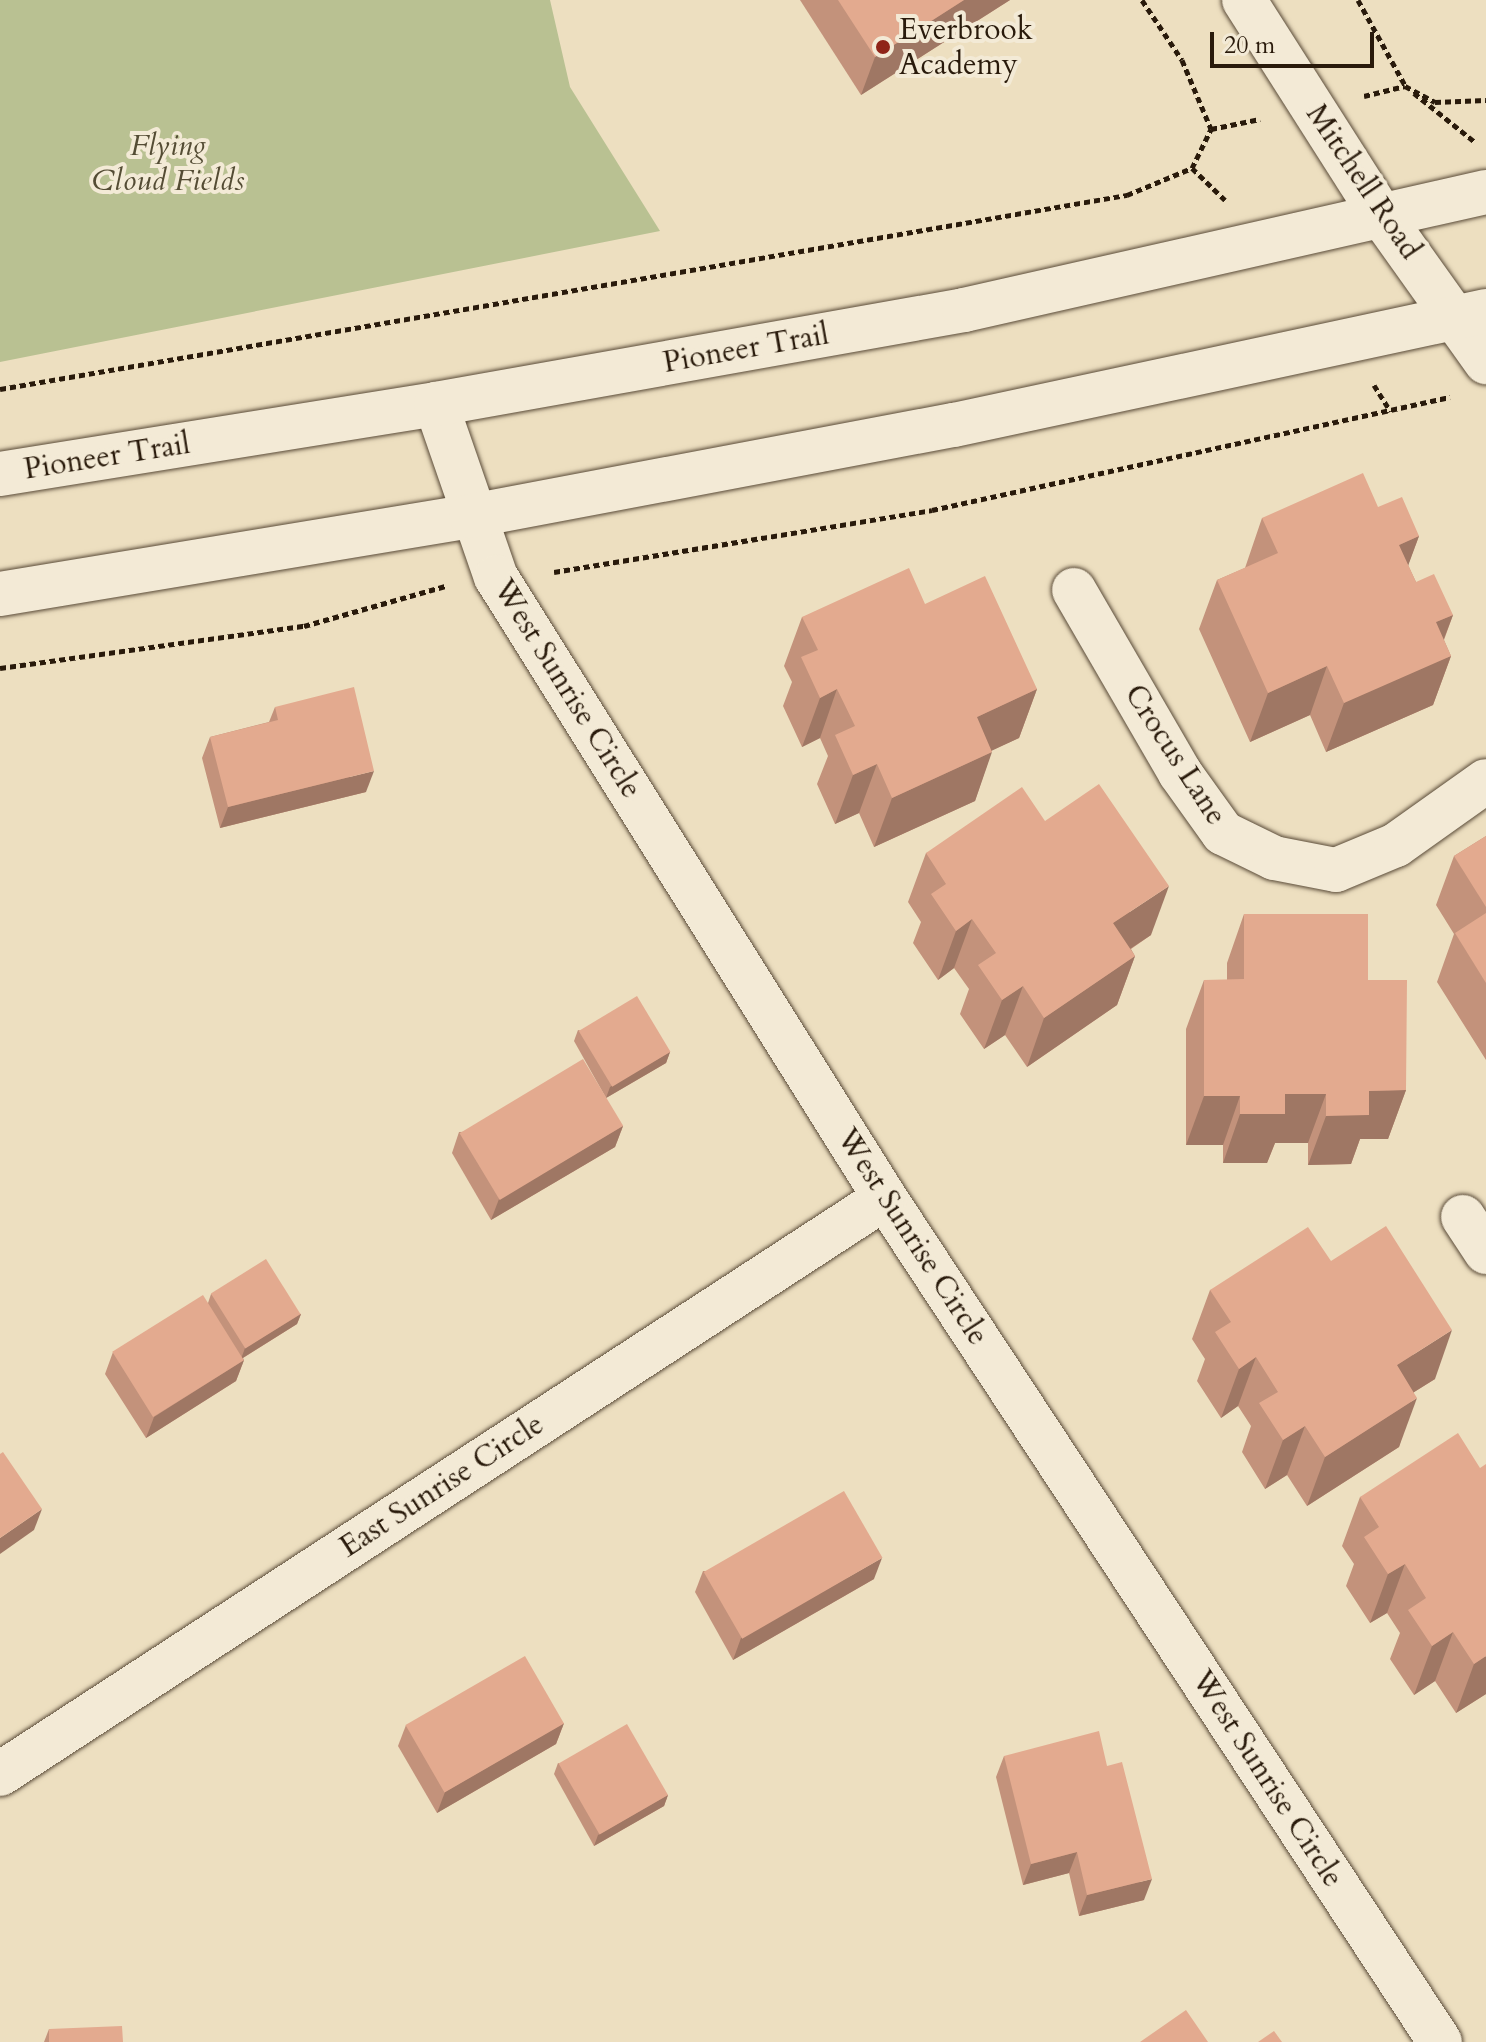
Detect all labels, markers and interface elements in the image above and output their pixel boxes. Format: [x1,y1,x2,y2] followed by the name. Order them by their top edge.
[899,12,1033,82] place label: Everbrook Academy
[1214,16,1378,66] scale bar
[1224,29,1275,62] text: 20 m
[874,38,892,56] marker: Everbrook Academy
[1298,98,1428,266] street label: Mitchell Road
[92,128,244,198] park label: Flying Cloud Fields
[660,317,832,381] street label: Pioneer Trail
[21,426,193,488] street label: Pioneer Trail
[485,573,649,805] street label: West Sunrise Circle
[1116,678,1234,832] street label: Crocus Lane
[828,1122,996,1352] street label: West Sunrise Circle
[333,1407,551,1565] street label: East Sunrise Circle
[1183,1664,1351,1894] street label: West Sunrise Circle

